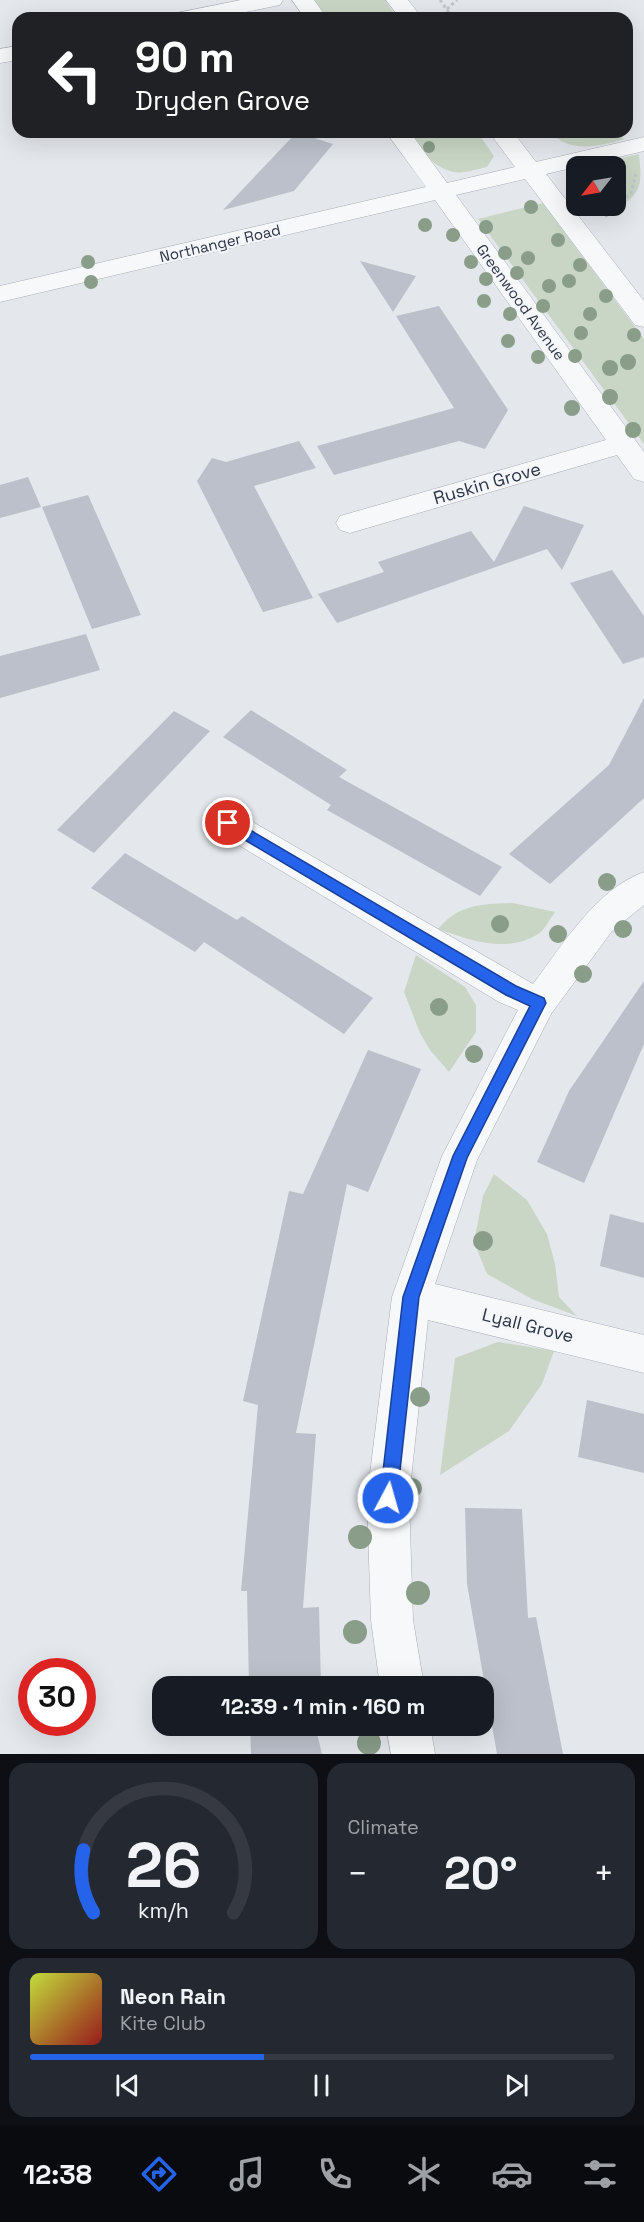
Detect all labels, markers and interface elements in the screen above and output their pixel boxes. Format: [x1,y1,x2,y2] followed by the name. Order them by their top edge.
[135,31,235,84] text: 90 m
[36,36,114,114] icon: left
[135,83,310,118] text: Dryden Grove
[566,156,626,216] north arrow
[566,156,626,216] map controls
[158,220,282,266] street label: Northanger Road
[473,240,570,364] street label: Greenwood Avenue
[431,457,543,509] street label: Ruskin Grove
[202,797,253,848] pin
[211,806,244,839] icon: arrive
[480,1303,576,1347] street label: Lyall Grove
[356,1466,420,1530] position arrow
[18,1658,96,1736] speed limit sign: 30
[221,1692,425,1720] text: 12:39 · 1 min · 160 m
[348,1814,419,1840] text: Climate
[125,1826,201,1905] text: 26
[444,1845,518,1902] text: 20°
[348,1853,368,1895] text: −
[594,1853,614,1895] text: +
[138,1897,189,1924] text: km/h
[120,1982,226,2010] text: Neon Rain
[120,2010,206,2036] text: Kite Club
[111,2069,144,2102] icon: previous
[305,2069,338,2102] icon: pause
[500,2069,533,2102] icon: next
[138,2153,180,2195] icon: directions
[226,2153,268,2195] icon: music
[314,2153,356,2195] icon: phone
[403,2153,445,2195] icon: climate
[491,2153,533,2195] icon: car
[579,2153,621,2195] icon: filters
[23,2157,92,2192] text: 12:38

